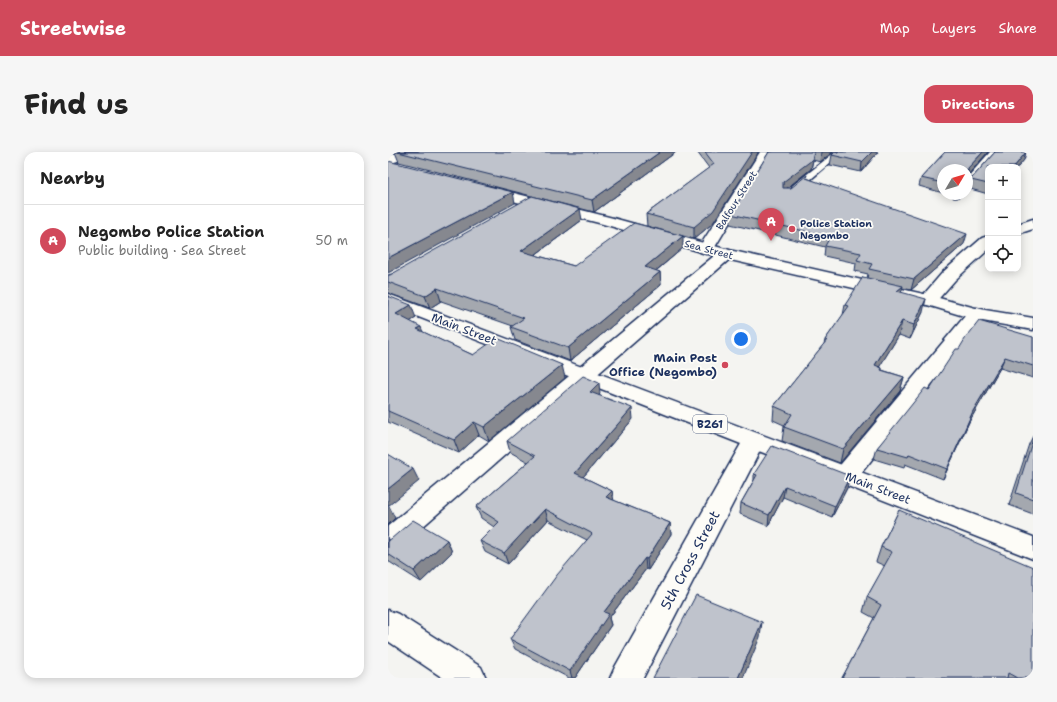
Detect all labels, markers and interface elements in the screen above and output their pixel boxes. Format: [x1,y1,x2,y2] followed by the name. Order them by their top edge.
[20,16,126,41] text: Streetwise
[880,19,910,37] text: Map
[932,19,976,37] text: Layers
[998,19,1037,37] text: Share
[24,85,129,123] text: Find us
[924,85,1033,123] button: Directions
[937,164,973,200] north arrow
[985,164,1021,272] map controls
[985,164,1021,200] button: +
[40,167,105,189] text: Nearby
[713,168,760,232] street label: Balfour Street
[985,200,1021,236] button: −
[758,208,784,241] pin: A
[800,217,872,242] place label: Police Station Negombo
[78,222,264,242] text: Negombo Police Station
[787,224,797,234] marker: Police Station Negombo
[48,232,58,249] text: A
[315,232,348,249] text: 50 m
[985,236,1021,272] button: locate
[683,237,735,262] street label: Sea Street
[78,242,246,259] text: Public building · Sea Street
[429,309,499,349] street label: Main Street
[731,329,751,349] your location
[609,350,717,380] place label: Main Post Office (Negombo)
[720,360,730,370] marker: Main Post Office (Negombo)
[693,415,727,433] road number: B261
[843,468,913,508] street label: Main Street
[656,507,724,613] street label: 5th Cross Street

